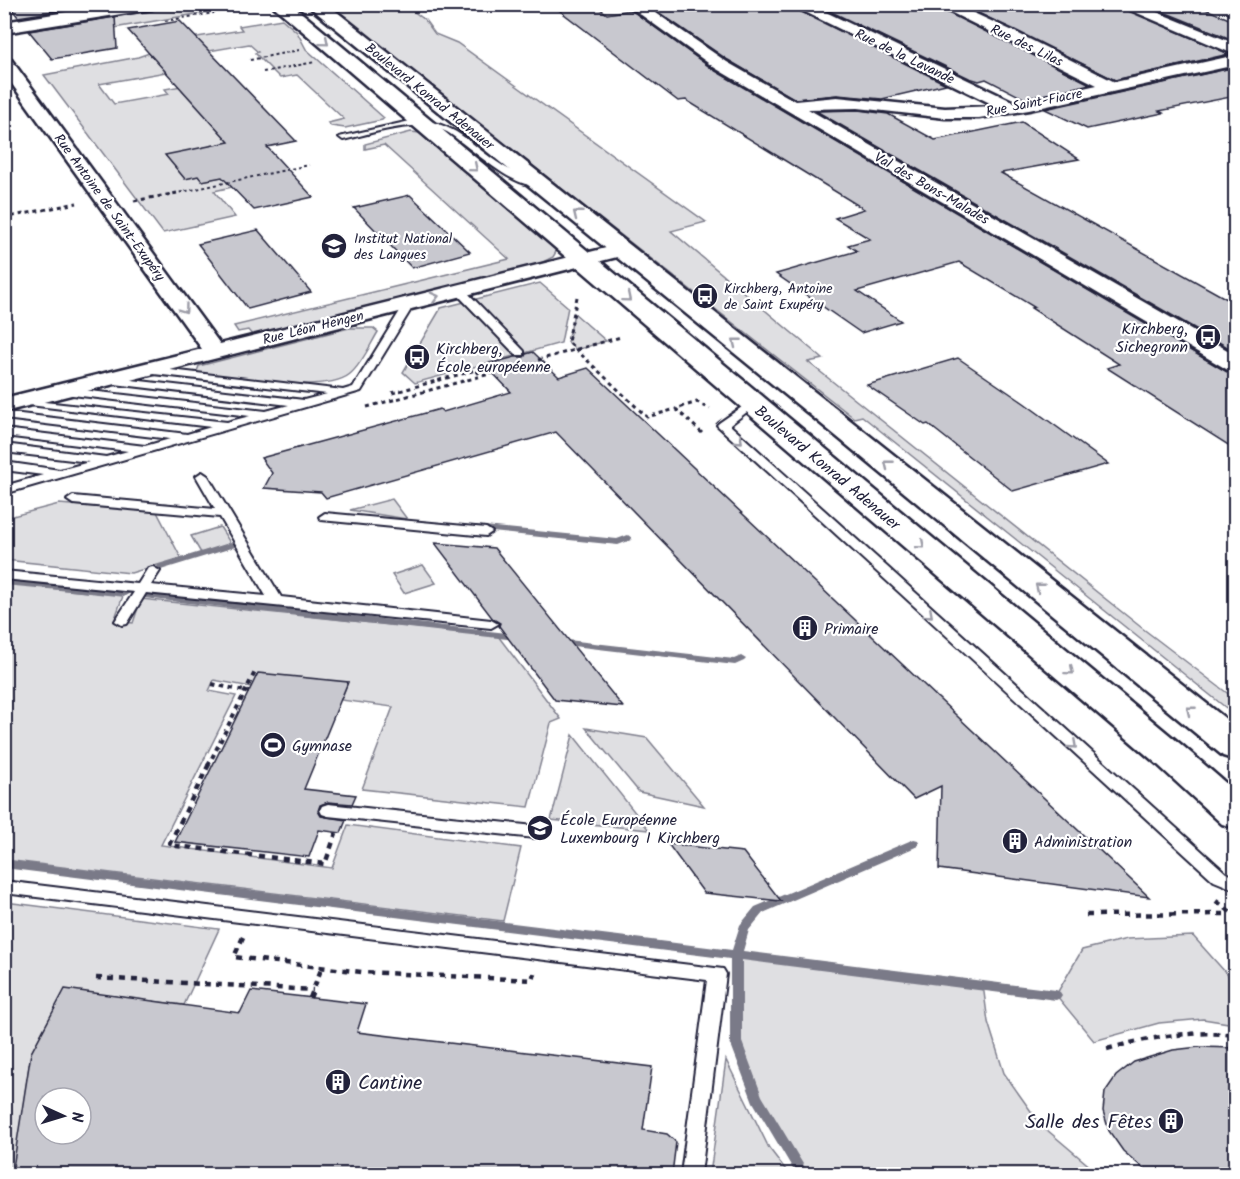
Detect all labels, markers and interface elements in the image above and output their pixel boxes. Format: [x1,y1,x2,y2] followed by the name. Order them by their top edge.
[986,19,1067,73] street label: Rue des Lilas
[851,23,959,91] street label: Rue de la Lavande
[318,35,329,46] one-way arrow
[360,38,500,157] street label: Boulevard Konrad Adenauer
[984,83,1085,123] street label: Rue Saint-Fiacre
[48,129,171,286] street label: Rue Antoine de Saint-Exupéry
[870,147,993,231] street label: Val des Bons-Malades
[467,161,478,172] one-way arrow
[572,210,583,221] one-way arrow
[354,228,453,266] place label: Institut National des Langues
[319,231,349,261] school or university icon: Institut National des Langues
[724,278,833,316] place label: Kirchberg, Antoine de Saint Exupéry
[690,281,720,311] bus stop icon: Kirchberg, Antoine de Saint Exupéry
[620,291,631,302] one-way arrow
[429,292,439,305] one-way arrow
[177,303,188,314] one-way arrow
[260,305,366,351] street label: Rue Léon Hengen
[1116,317,1188,360] place label: Kirchberg, Sichegronn
[1193,322,1223,352] bus stop icon: Kirchberg, Sichegronn
[436,337,551,380] place label: Kirchberg, École européenne
[732,338,743,349] one-way arrow
[402,342,432,372] bus stop icon: Kirchberg, École européenne
[749,400,907,538] street label: Boulevard Konrad Adenauer
[732,433,742,444] one-way arrow
[884,461,895,472] one-way arrow
[914,538,925,549] one-way arrow
[1035,584,1046,595] one-way arrow
[922,606,933,617] one-way arrow
[790,613,820,643] building icon: Primaire
[824,617,878,642] place label: Primaire
[1063,663,1074,674] one-way arrow
[1186,707,1197,718] one-way arrow
[258,730,288,760] sports icon: Gymnase
[292,734,352,759] place label: Gymnase
[1067,738,1077,749] one-way arrow
[560,808,720,851] place label: École Européenne Luxembourg I Kirchberg
[525,813,555,843] school or university icon: École Européenne Luxembourg I Kirchberg
[1000,826,1030,856] building icon: Administration
[1034,830,1132,855] place label: Administration
[323,1067,353,1097] building icon: Cantine
[358,1068,422,1100] place label: Cantine
[33,1086,93,1146] north arrow
[1156,1106,1186,1136] building icon: Salle des Fêtes
[1025,1107,1152,1139] place label: Salle des Fêtes
[64,1111,89,1123] text: N

